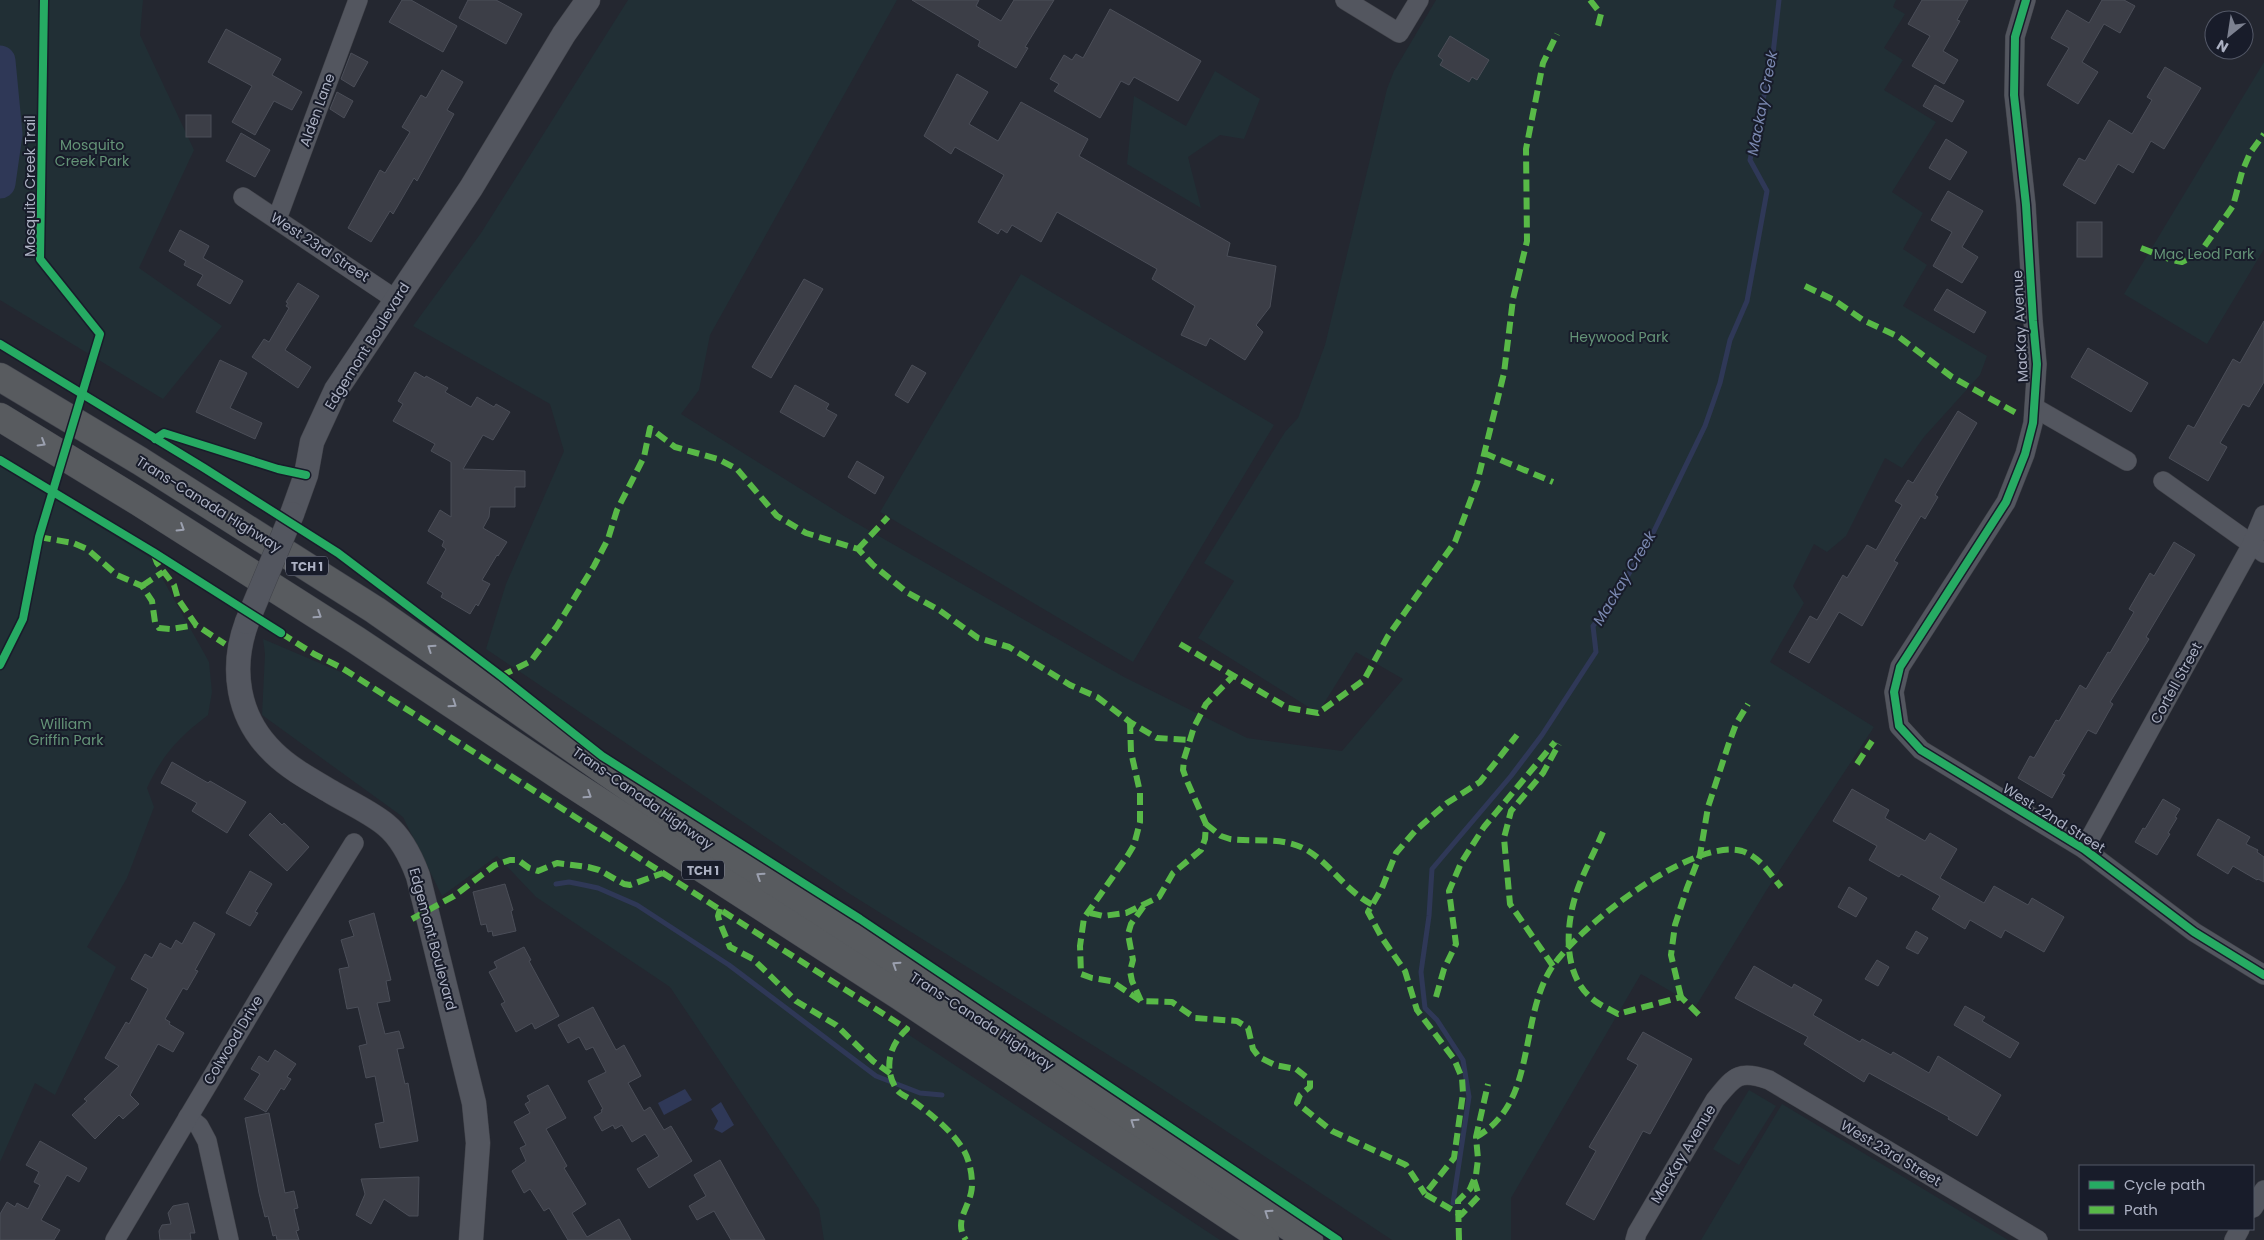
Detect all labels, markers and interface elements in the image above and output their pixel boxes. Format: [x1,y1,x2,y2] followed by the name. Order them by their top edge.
[2204,10,2254,60] north arrow
[2213,35,2232,58] text: N
[1742,48,1783,157] water label: Mackay Creek
[294,70,340,150] street label: Alden Lane
[20,115,40,257] street label: Mosquito Creek Trail
[55,135,130,171] park label: Mosquito Creek Park
[267,208,373,286] street label: West 23rd Street
[2154,244,2255,264] park label: Mac Leod Park
[2007,269,2033,382] street label: MacKay Avenue
[320,279,414,413] street label: Edgemont Boulevard
[1570,327,1669,347] park label: Heywood Park
[36,436,45,446] one-way arrow
[132,451,286,557] street label: Trans-Canada Highway
[175,521,184,531] one-way arrow
[1588,526,1661,629] water label: Mackay Creek
[286,556,328,576] road number: TCH 1
[312,609,321,619] one-way arrow
[2145,639,2207,727] street label: Cortell Street
[427,645,436,654] one-way arrow
[448,698,457,708] one-way arrow
[29,714,104,750] park label: William Griffin Park
[568,742,718,854] street label: Trans-Canada Highway
[1999,778,2109,858] street label: West 22nd Street
[583,789,592,798] one-way arrow
[682,860,724,880] road number: TCH 1
[404,866,462,1012] street label: Edgemont Boulevard
[756,873,765,883] one-way arrow
[893,961,902,971] one-way arrow
[906,967,1058,1075] street label: Trans-Canada Highway
[198,991,268,1088] street label: Colwood Drive
[1646,1101,1721,1207] street label: MacKay Avenue
[1837,1115,1945,1191] street label: West 23rd Street
[1130,1119,1139,1128] one-way arrow
[2079,1165,2254,1230] legend
[2124,1174,2205,1195] text: Cycle path
[2124,1199,2158,1220] text: Path
[1265,1210,1274,1219] one-way arrow

